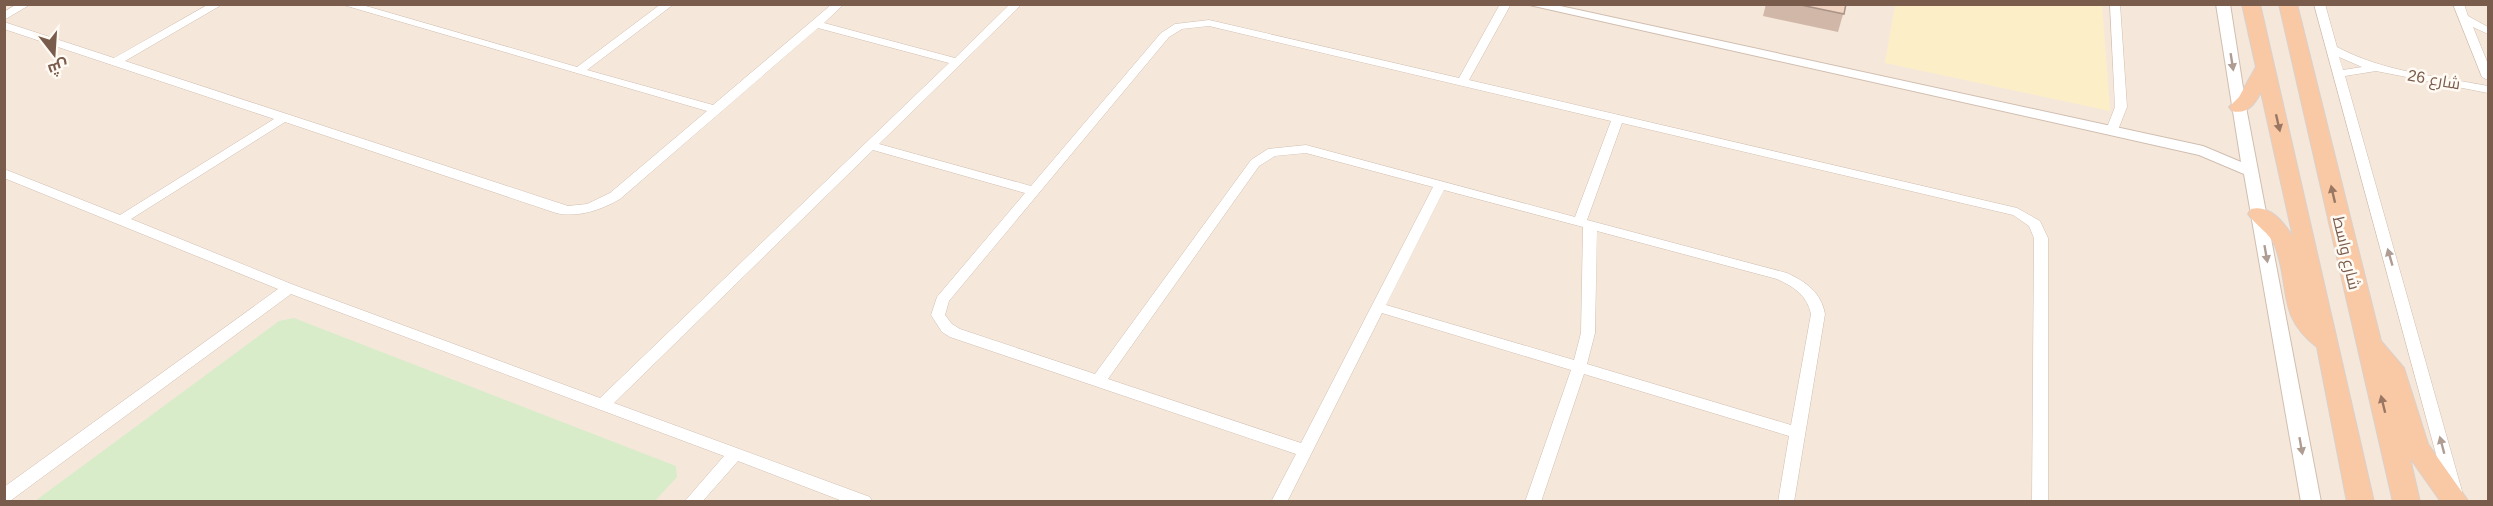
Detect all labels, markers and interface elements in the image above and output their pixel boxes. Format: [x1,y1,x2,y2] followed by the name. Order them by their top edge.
[24,24,84,84] north arrow
[2228,53,2237,72] one-way arrow
[46,56,71,79] text: ش
[2406,66,2462,95] street label: شارع 26
[2273,114,2283,132] one-way arrow
[2327,185,2337,203] one-way arrow
[2327,215,2363,292] street label: شارع واسط
[2262,245,2271,264] one-way arrow
[2385,248,2394,266] one-way arrow
[2378,395,2388,413] one-way arrow
[2437,436,2446,454] one-way arrow
[2297,437,2306,456] one-way arrow

